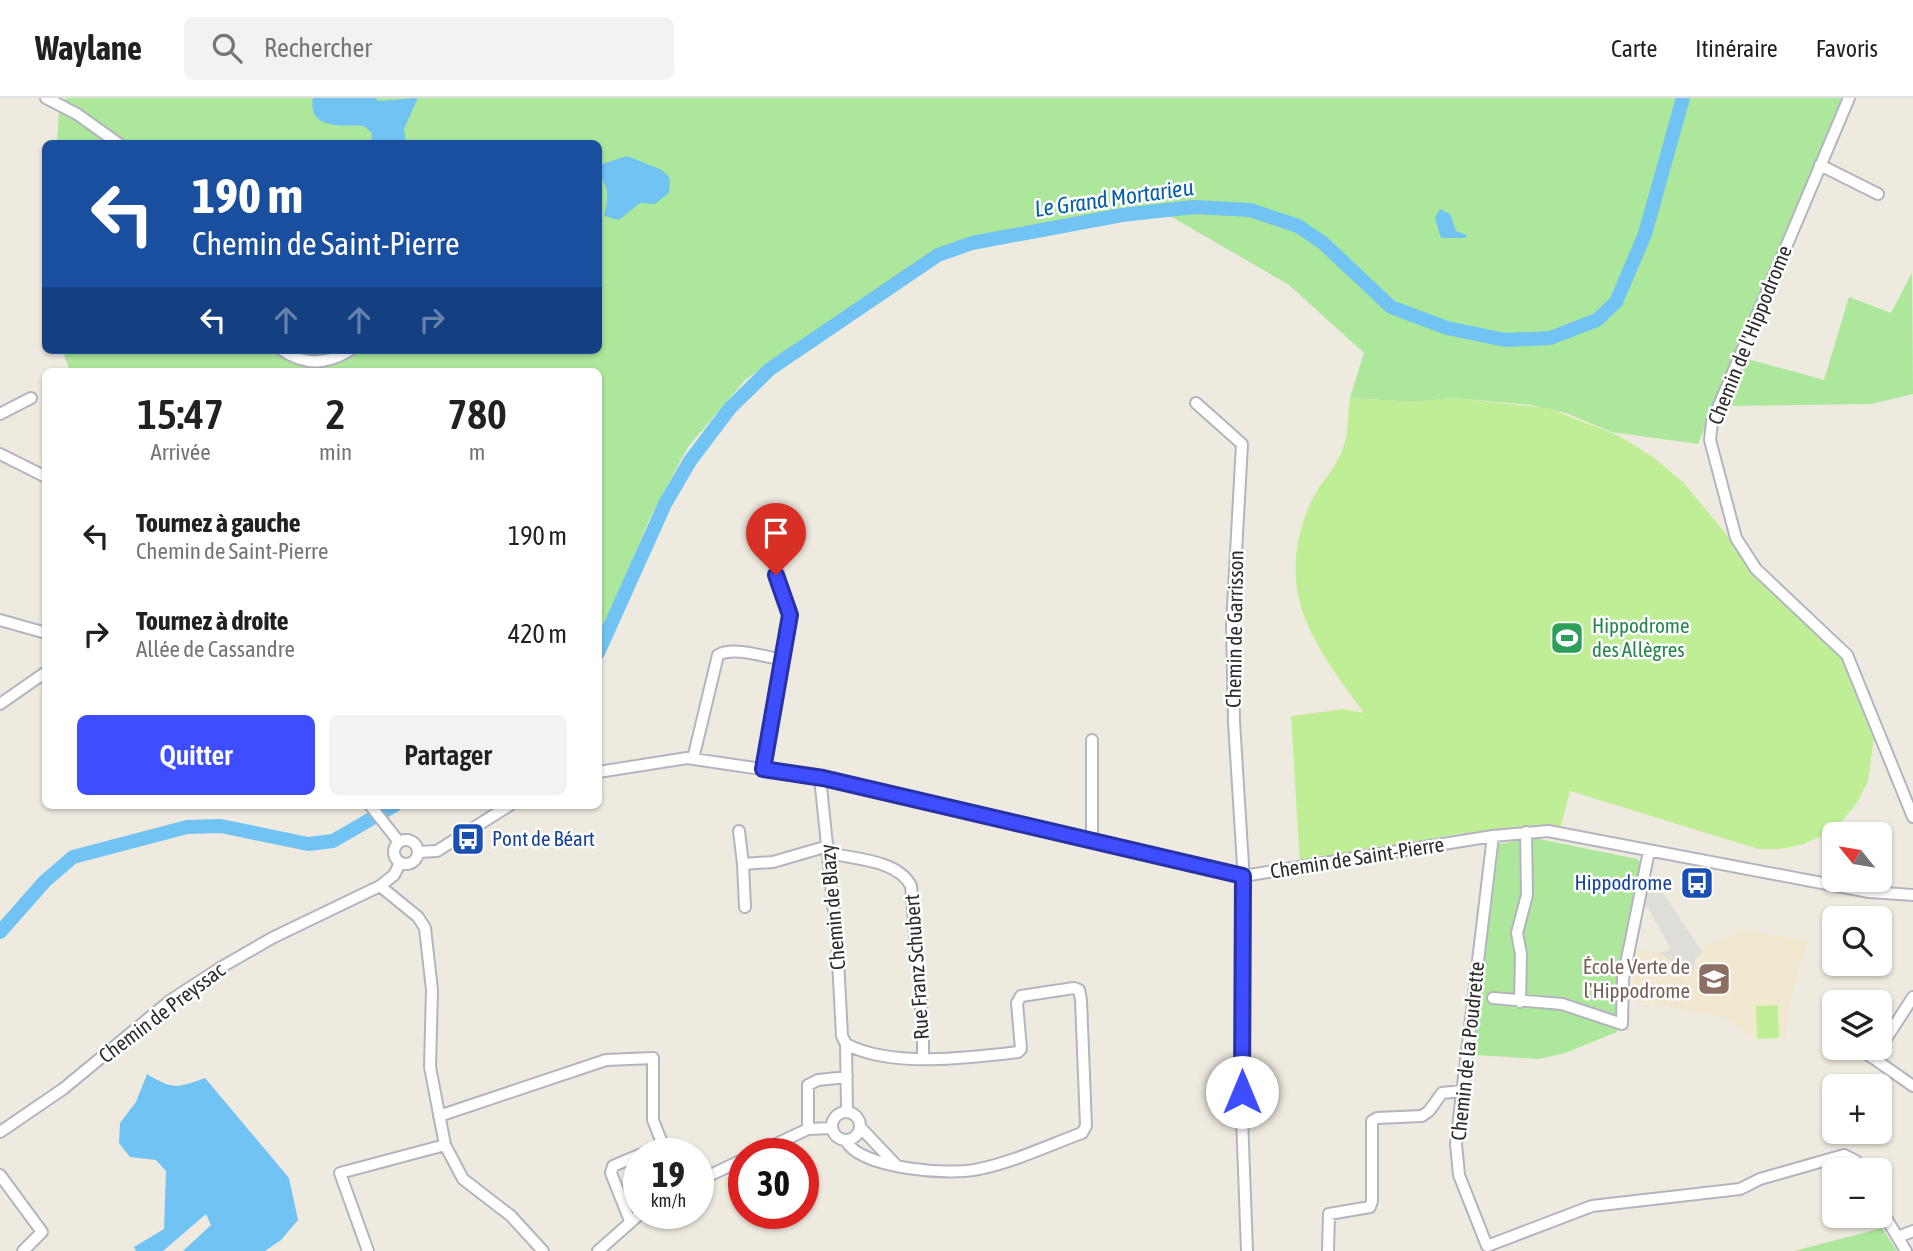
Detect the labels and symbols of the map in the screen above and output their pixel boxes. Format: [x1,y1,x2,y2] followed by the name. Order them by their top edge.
[1033,174,1195,222] water label: Le Grand Mortarieu
[1702,242,1796,428] street label: Chemin de l'Hippodrome
[746,503,806,575] pin
[1221,550,1247,708] street label: Chemin de Garrisson
[1592,613,1689,661] place label: Hippodrome des Allègres
[1548,619,1586,657] sports icon: Hippodrome des Allègres
[449,820,487,858] bus stop icon: Pont de Béart
[1822,822,1892,892] north arrow
[492,826,595,850] place label: Pont de Béart
[1268,831,1445,883] street label: Chemin de Saint-Pierre
[815,843,849,971] street label: Chemin de Blazy
[1678,864,1716,902] bus stop icon: Hippodrome
[1575,870,1672,894] place label: Hippodrome
[899,894,933,1041] street label: Rue Franz Schubert
[1583,954,1690,1002] place label: École Verte de l'Hippodrome
[94,957,229,1067] street label: Chemin de Preyssac
[1446,960,1488,1142] street label: Chemin de la Poudrette
[1695,960,1733,998] school or university icon: École Verte de l'Hippodrome
[1205,1055,1279,1129] position arrow
[728,1138,819,1229] speed limit sign: 30

